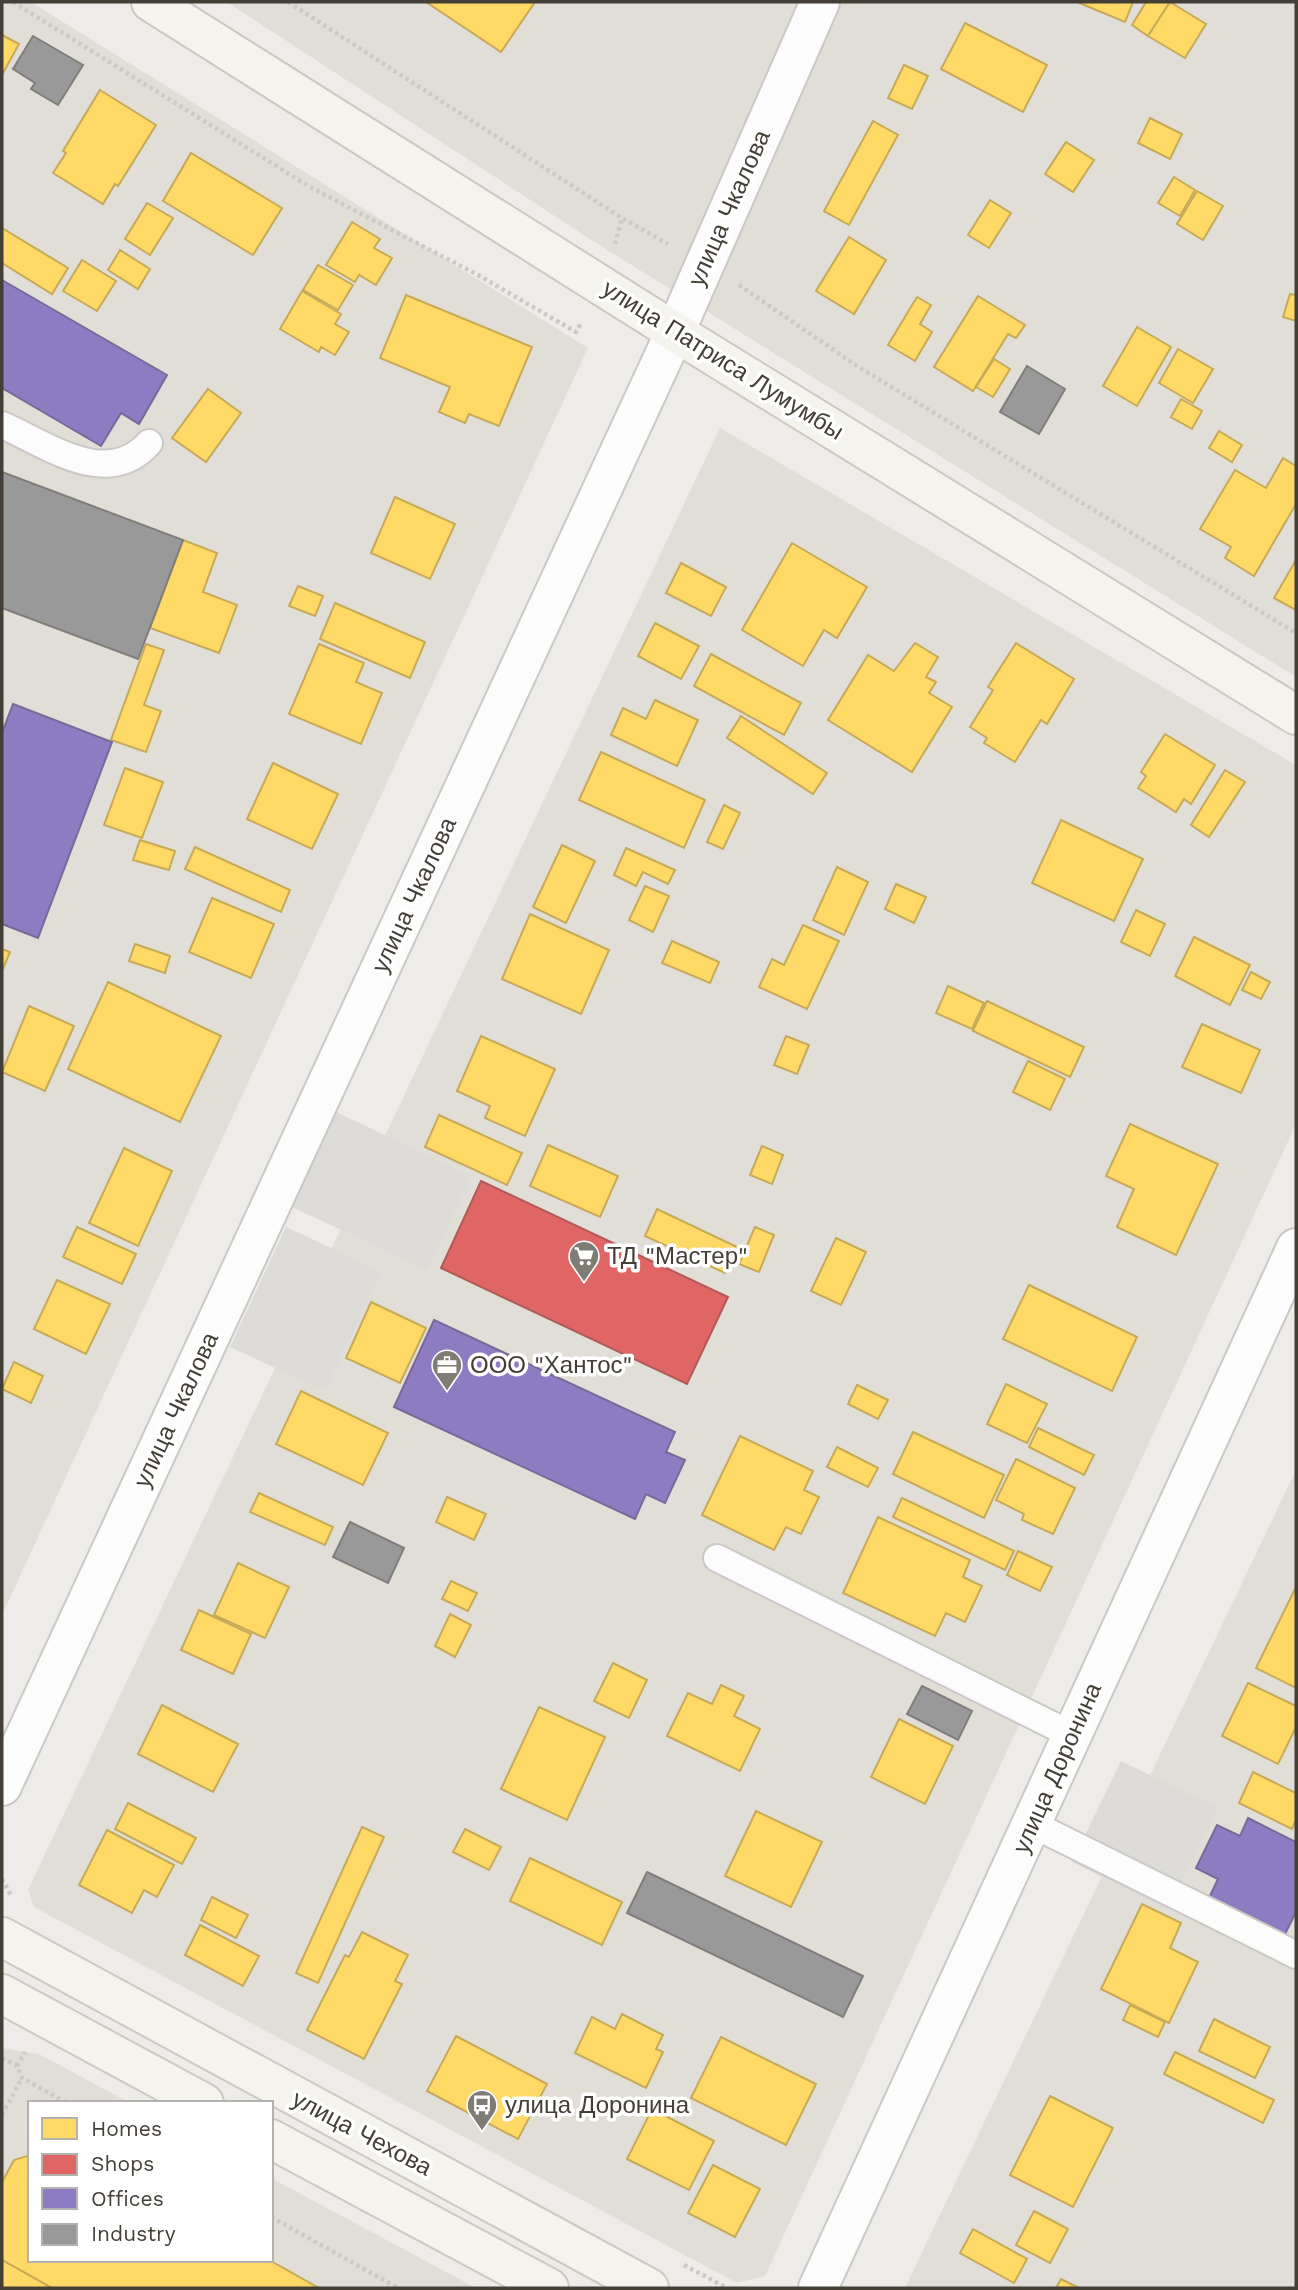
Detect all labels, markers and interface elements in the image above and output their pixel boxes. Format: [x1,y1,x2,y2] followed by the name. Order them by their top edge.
[682,125,776,290] street label: улица Чкалова
[597,274,849,446] street label: улица Патриса Лумумбы
[366,812,462,977] street label: улица Чкалова
[567,1239,601,1283] supermarket icon: ТД "Мастер"
[607,1242,748,1270] place label: ТД "Мастер"
[128,1327,224,1492] street label: улица Чкалова
[430,1348,464,1392] office icon: ООО "Хантос"
[470,1351,632,1379] place label: ООО "Хантос"
[1007,1678,1107,1858] street label: улица Доронина
[287,2085,437,2182] street label: улица Чехова
[465,2088,499,2132] bus stop icon: улица Доронина
[505,2091,690,2119] place label: улица Доронина
[28,2101,273,2262] legend
[91,2116,162,2141] text: Homes
[91,2151,154,2176] text: Shops
[91,2186,164,2211] text: Offices
[91,2221,176,2246] text: Industry

